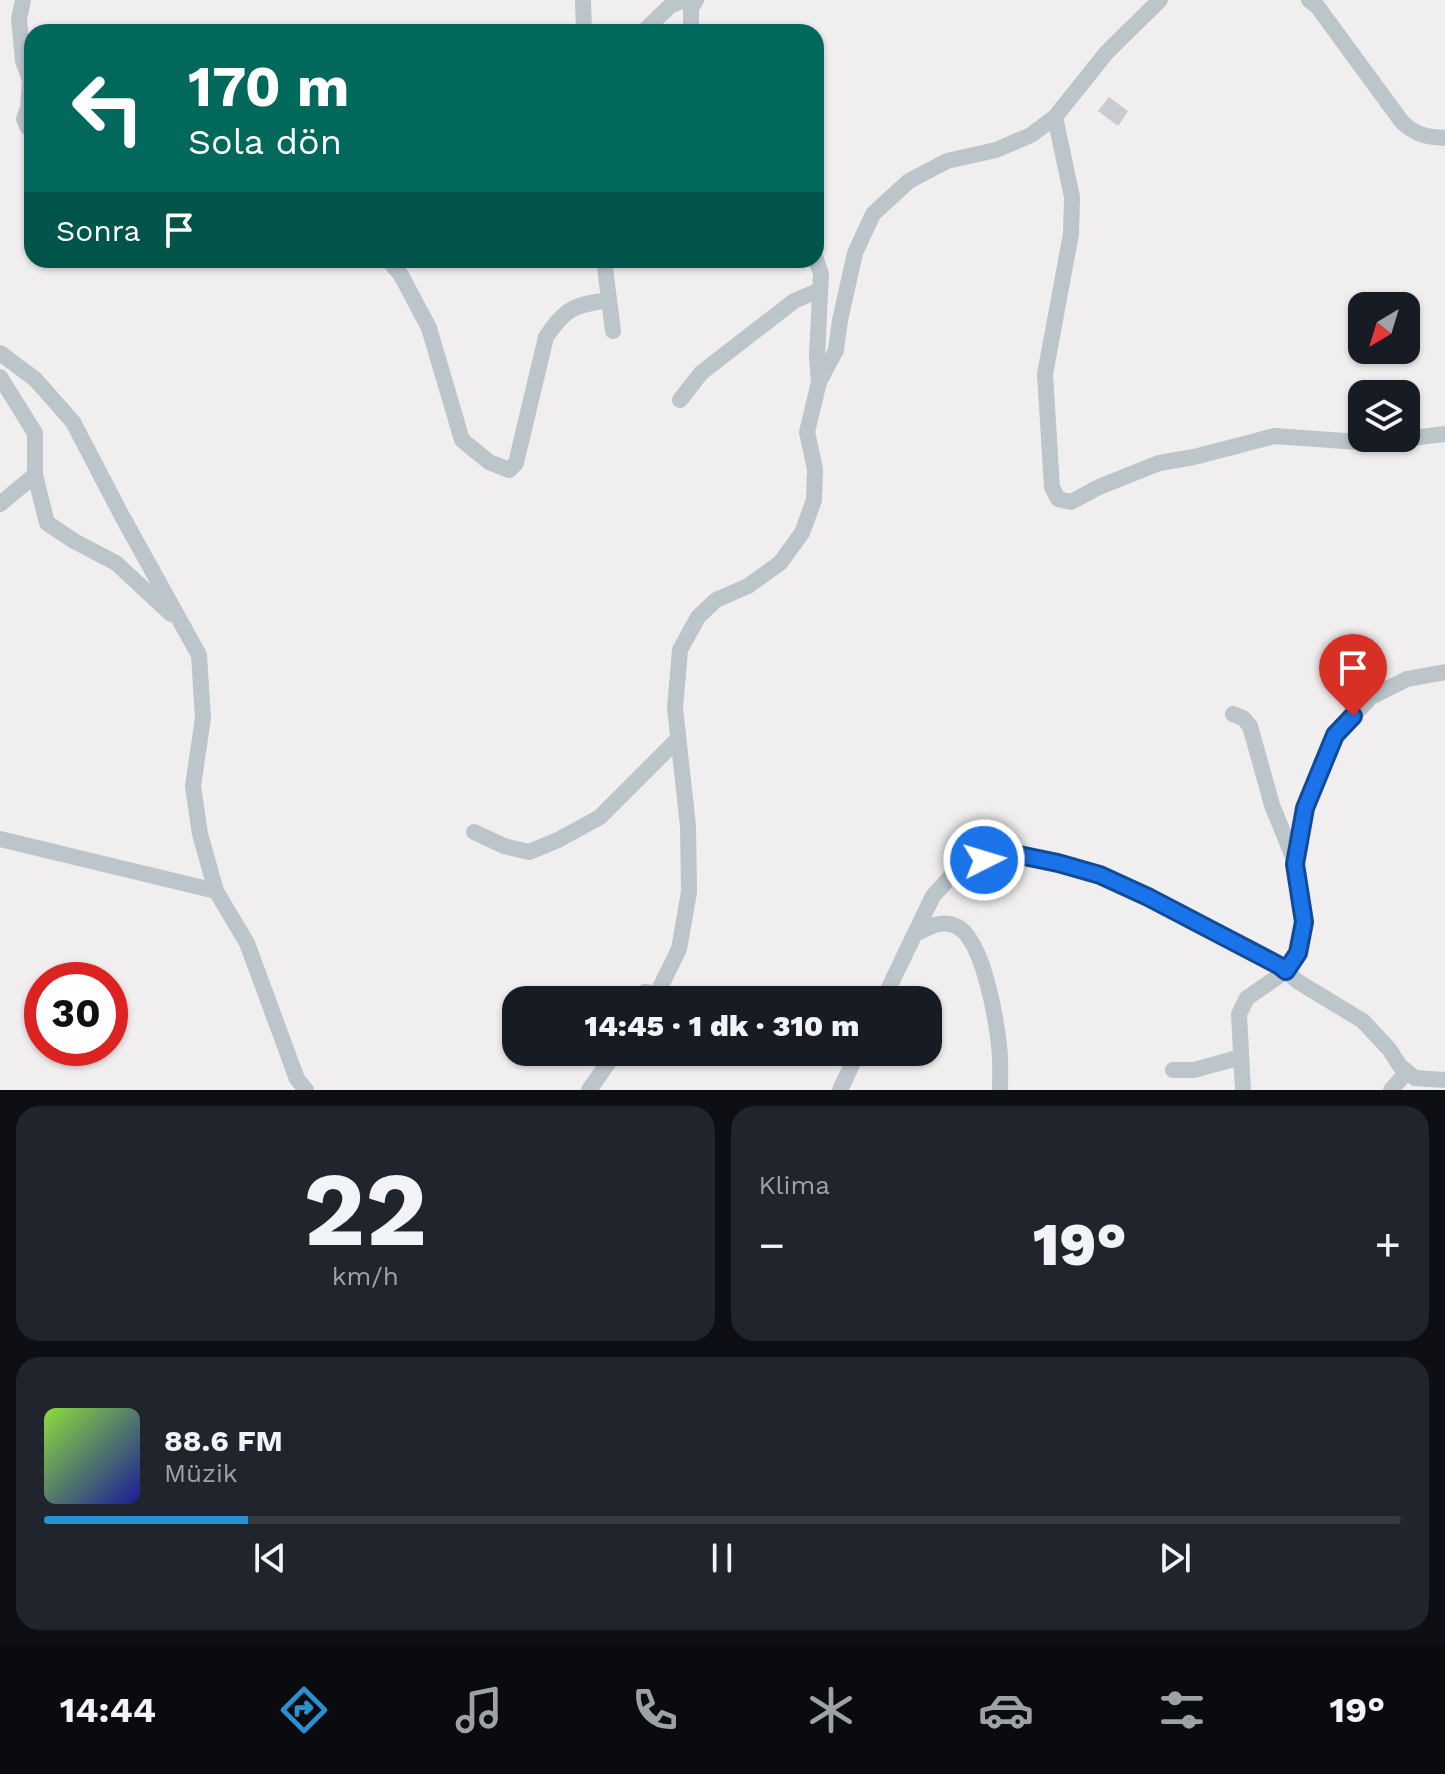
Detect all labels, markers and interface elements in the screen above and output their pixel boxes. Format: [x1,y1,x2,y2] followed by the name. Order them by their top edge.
[188,54,350,120] text: 170 m
[56,56,160,160] icon: left
[188,121,342,163] text: Sola dön
[157,208,201,252] icon: arrive
[56,213,141,248] text: Sonra
[1348,292,1420,364] north arrow
[1348,292,1420,452] map controls
[1348,380,1420,452] button: layers
[1319,634,1387,716] pin
[1331,646,1375,690] icon: arrive
[942,818,1026,902] position arrow
[24,962,128,1066] speed limit sign: 30
[585,1008,859,1043] text: 14:45 · 1 dk · 310 m
[303,1148,427,1270] text: 22
[759,1170,830,1200] text: Klima
[1033,1209,1127,1280] text: 19°
[759,1219,785,1271] text: −
[1374,1219,1401,1271] text: +
[332,1261,399,1291] text: km/h
[164,1423,283,1458] text: 88.6 FM
[164,1458,238,1488] text: Müzik
[248,1536,292,1580] icon: previous
[700,1536,744,1580] icon: pause
[1153,1536,1197,1580] icon: next
[276,1682,332,1738] icon: directions
[451,1682,507,1738] icon: music
[627,1682,683,1738] icon: phone
[803,1682,859,1738] icon: climate
[978,1682,1034,1738] icon: car
[1154,1682,1210,1738] icon: filters
[60,1689,156,1731] text: 14:44
[1330,1689,1385,1731] text: 19°

